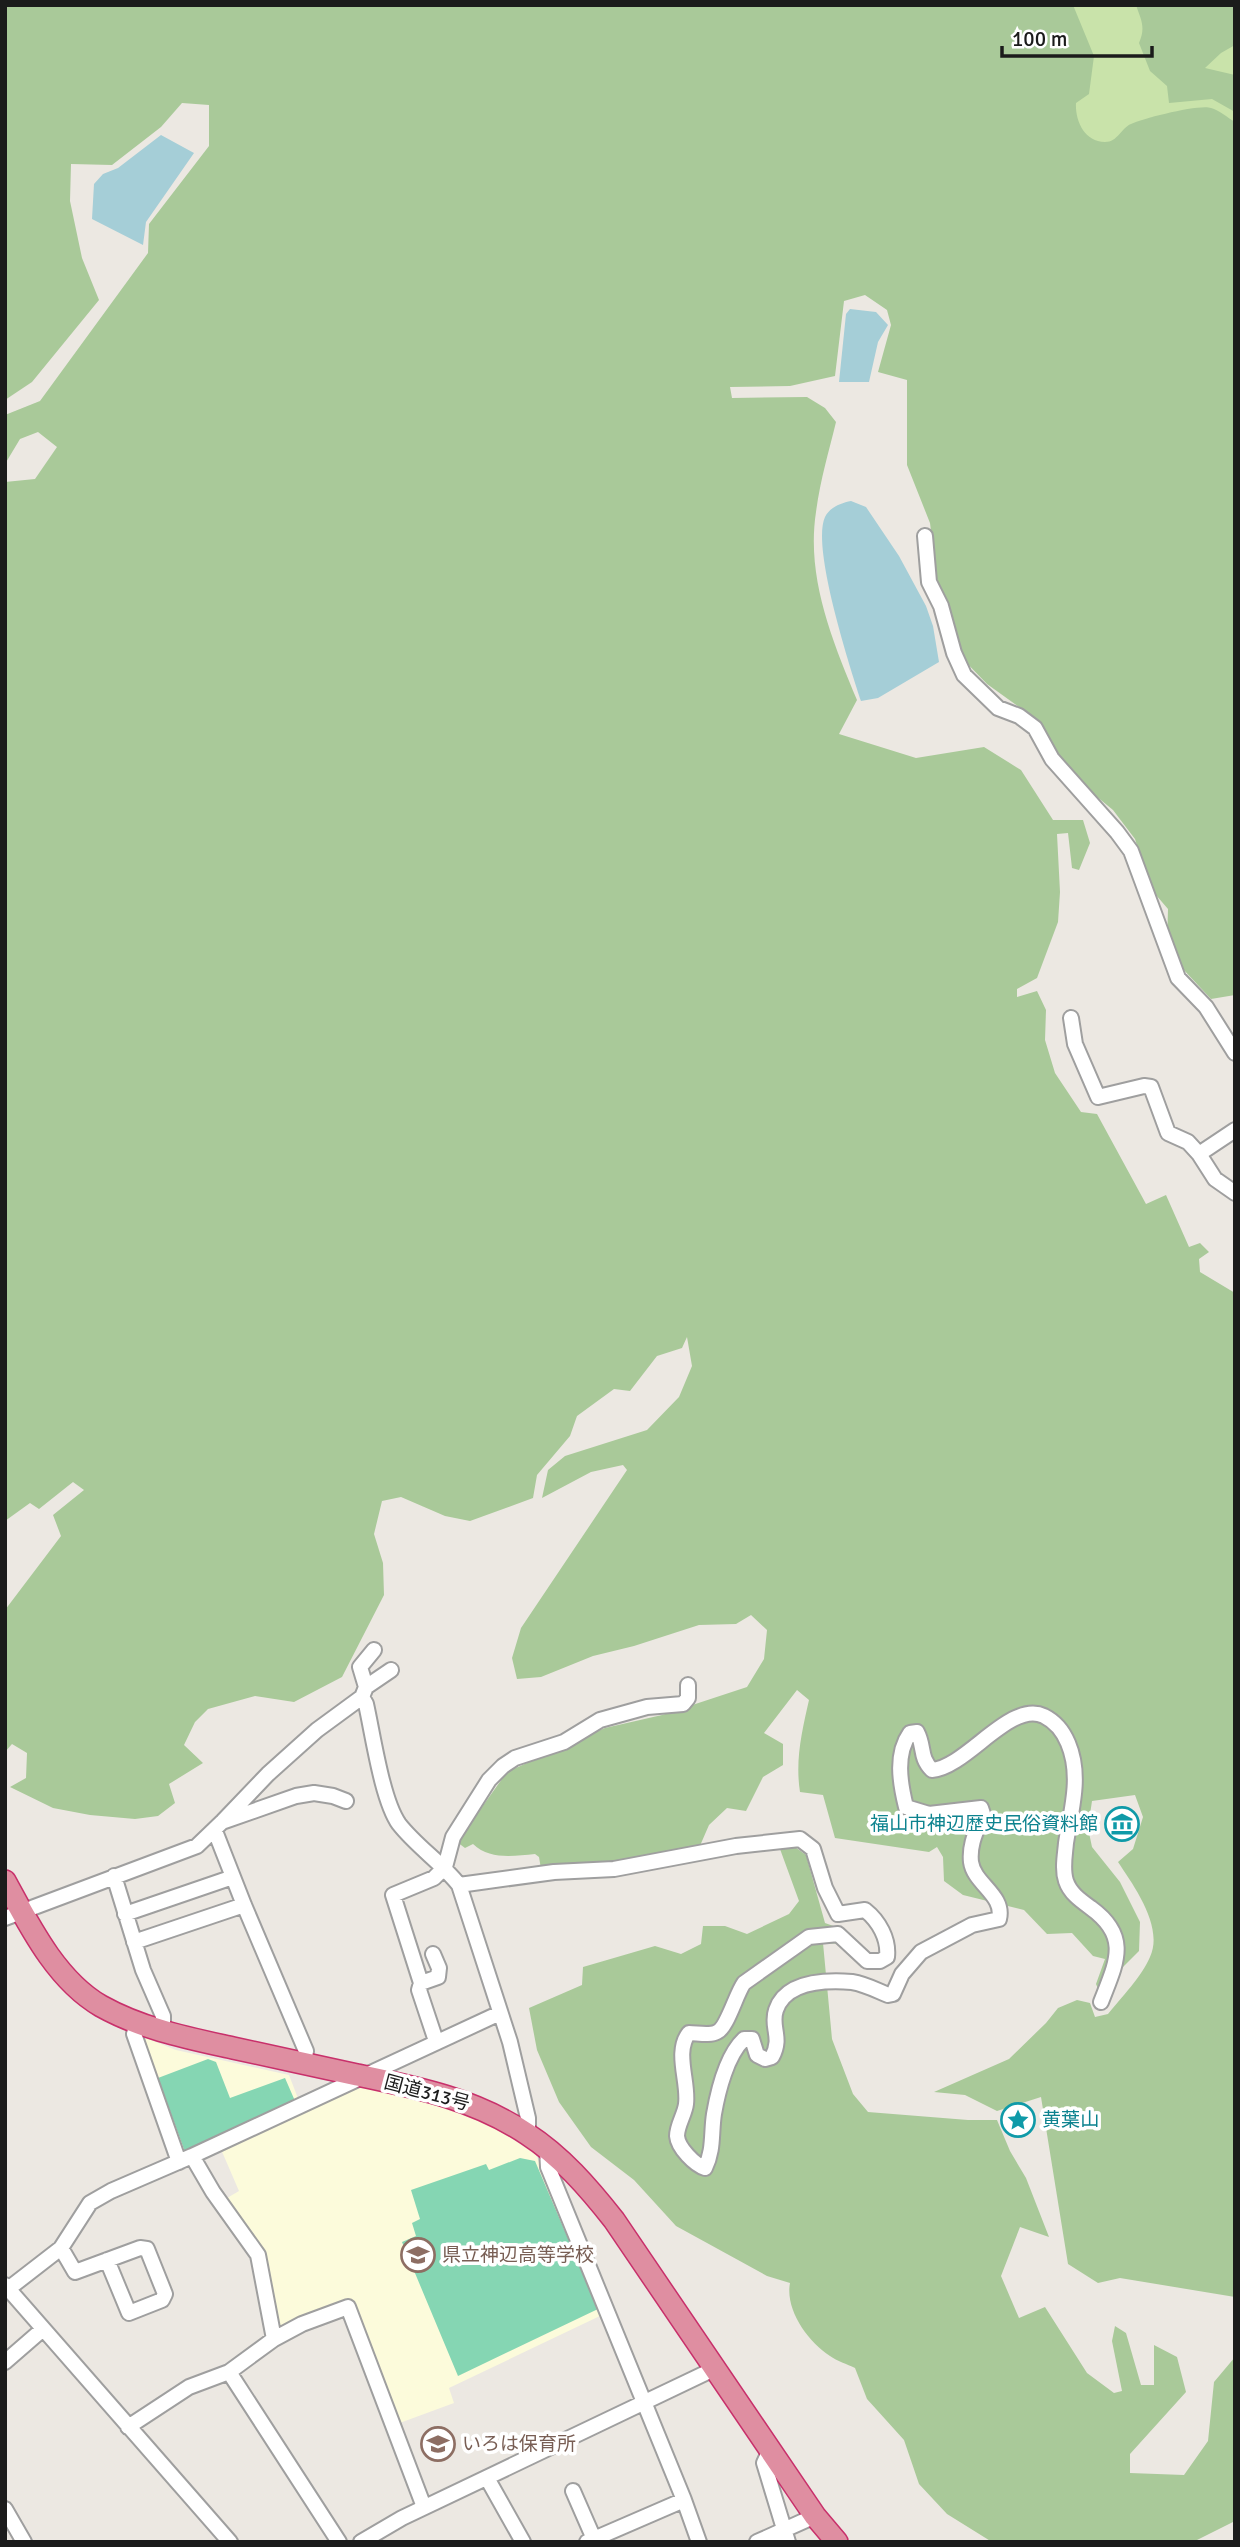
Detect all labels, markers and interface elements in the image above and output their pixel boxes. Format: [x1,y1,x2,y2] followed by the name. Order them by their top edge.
[1002,14,1152,58] scale bar
[1012,26,1067,52] text: 100 m
[1103,1805,1141,1843] museum icon: 福山市神辺歴史民俗資料館
[870,1812,1098,1836] place label: 福山市神辺歴史民俗資料館
[381,2070,473,2116] street label: 国道313号
[999,2101,1037,2139] place icon: 黄葉山
[1042,2108,1099,2132] place label: 黄葉山
[399,2236,437,2274] school or university icon: 県立神辺高等学校
[442,2243,594,2267] place label: 県立神辺高等学校
[419,2425,457,2463] school or university icon: いろは保育所
[462,2432,576,2456] place label: いろは保育所

